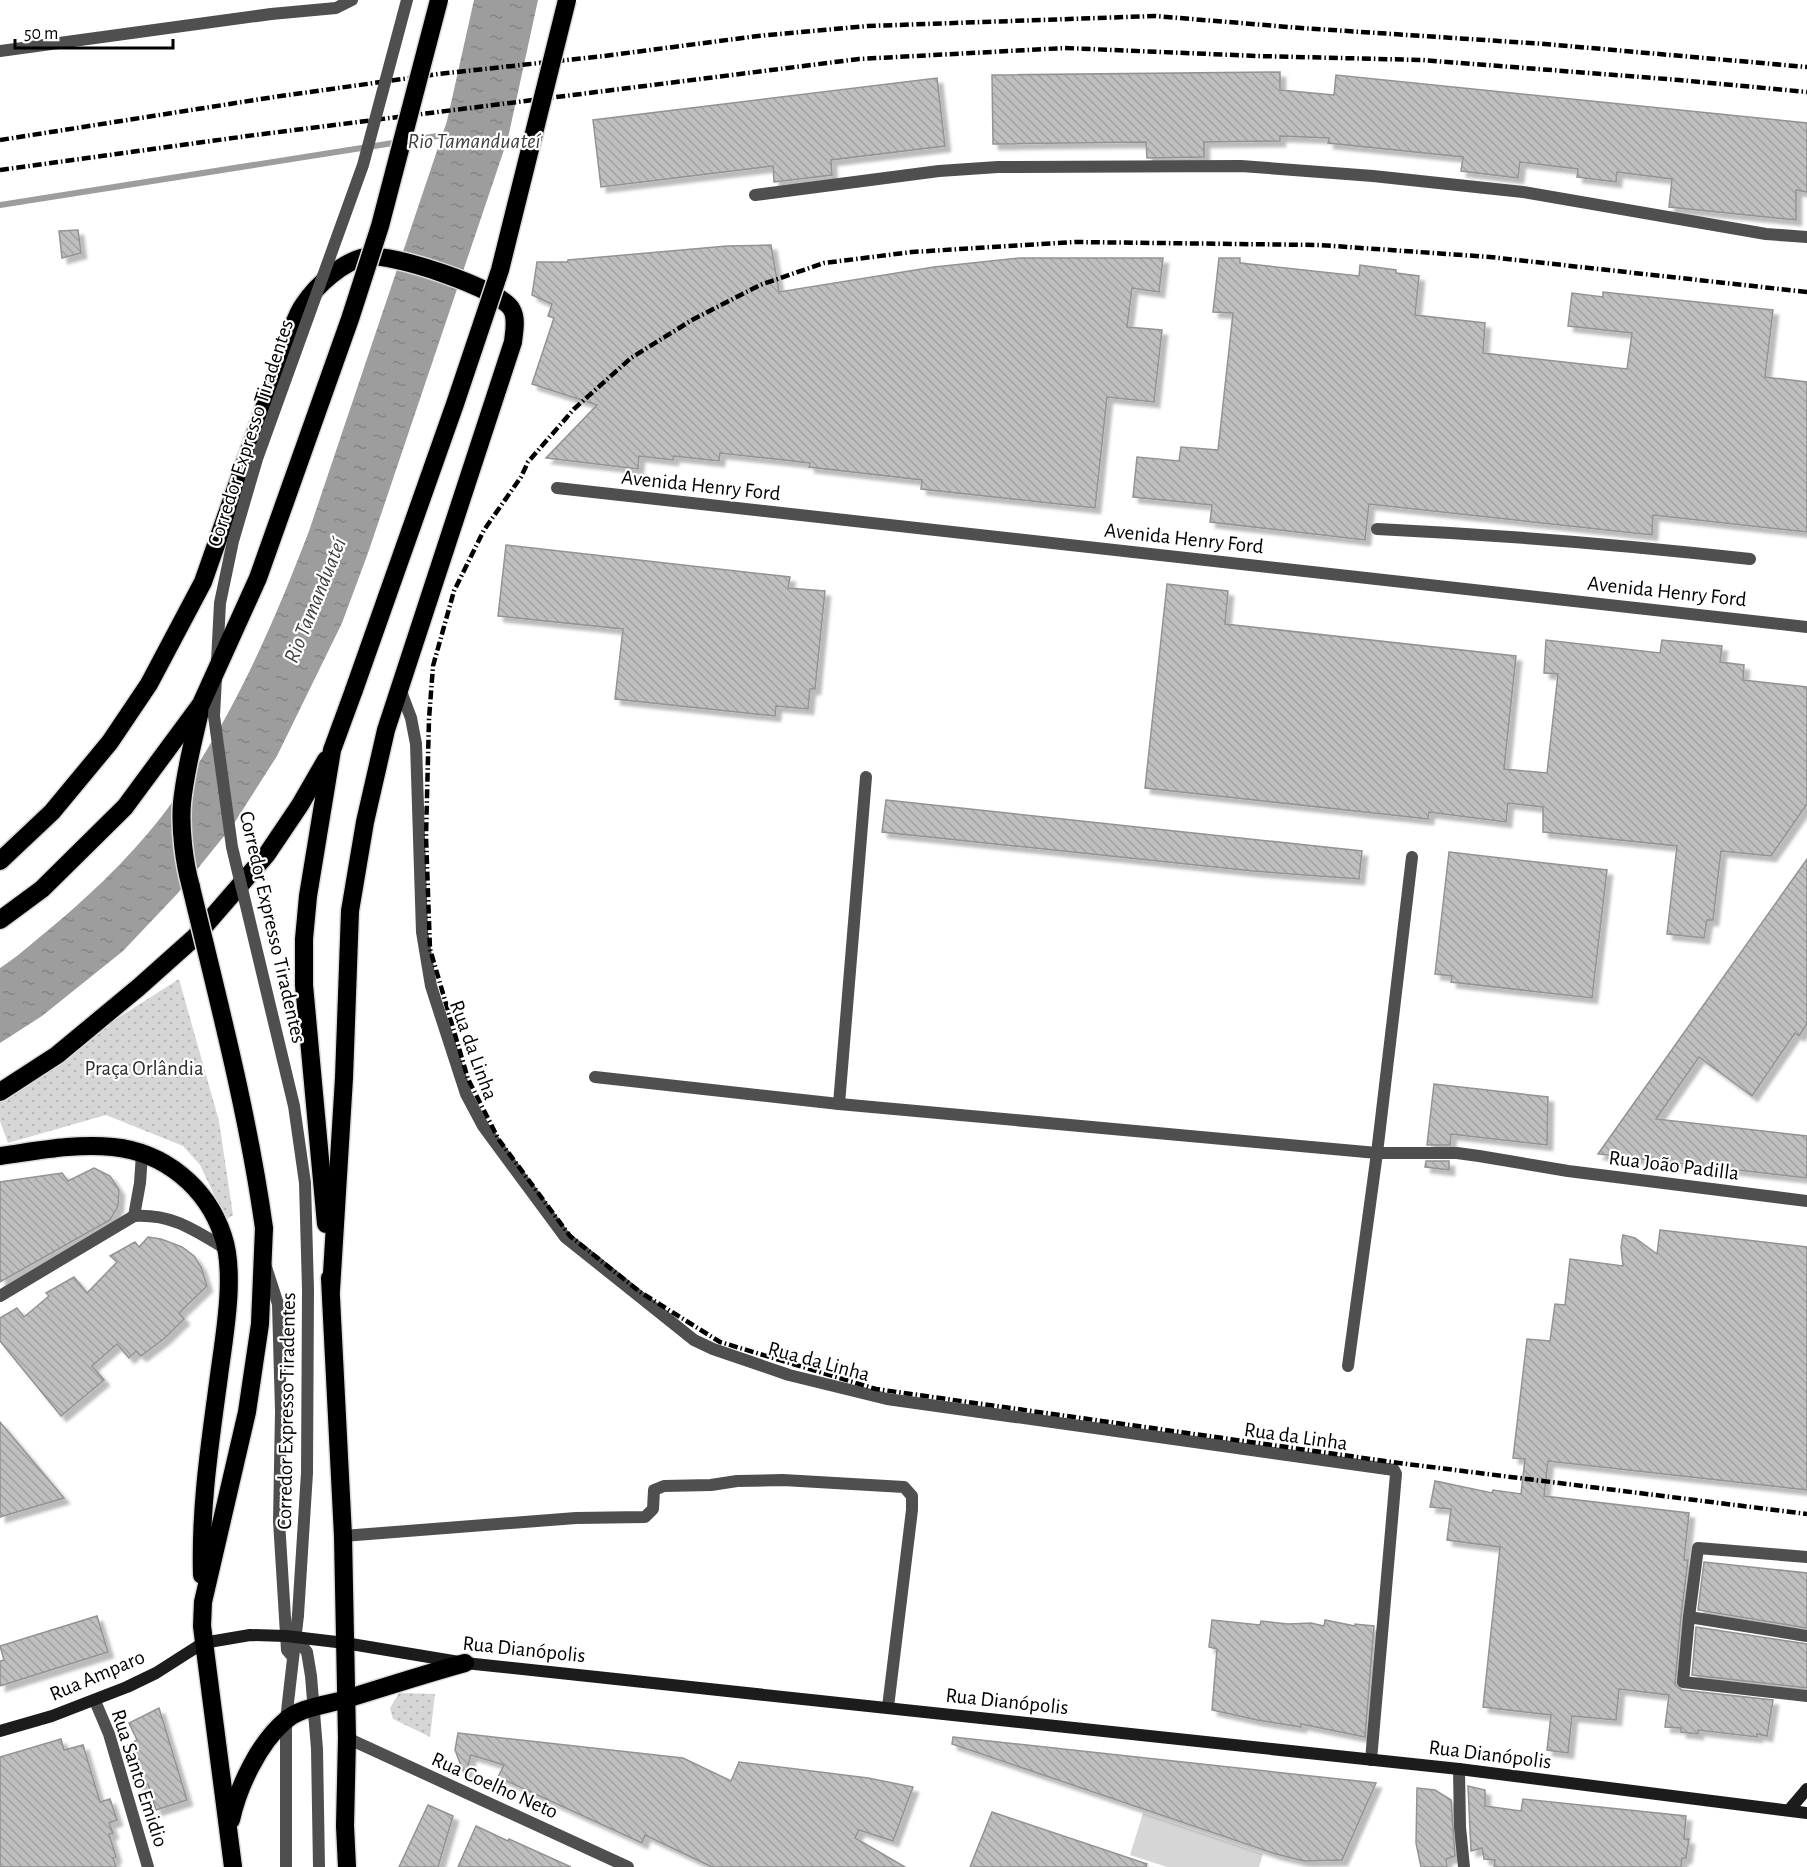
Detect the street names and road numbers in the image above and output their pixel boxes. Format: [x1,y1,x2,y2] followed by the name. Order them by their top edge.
[204,317,297,549] street label: Corredor Expresso Tiradentes
[620,467,782,504] street label: Avenida Henry Ford
[1103,520,1265,557] street label: Avenida Henry Ford
[1586,573,1748,610] street label: Avenida Henry Ford
[236,809,309,1045] street label: Corredor Expresso Tiradentes
[446,998,501,1103] street label: Rua da Linha
[1608,1147,1741,1184] street label: Rua João Padilla
[274,1292,299,1530] street label: Corredor Expresso Tiradentes
[766,1338,872,1385] street label: Rua da Linha
[1243,1419,1349,1454] street label: Rua da Linha
[461,1633,586,1666] street label: Rua Dianópolis
[47,1646,148,1705] street label: Rua Amparo
[944,1685,1069,1718] street label: Rua Dianópolis
[107,1707,172,1849] street label: Rua Santo Emidio
[1427,1737,1552,1772] street label: Rua Dianópolis
[428,1748,561,1823] street label: Rua Coelho Neto

